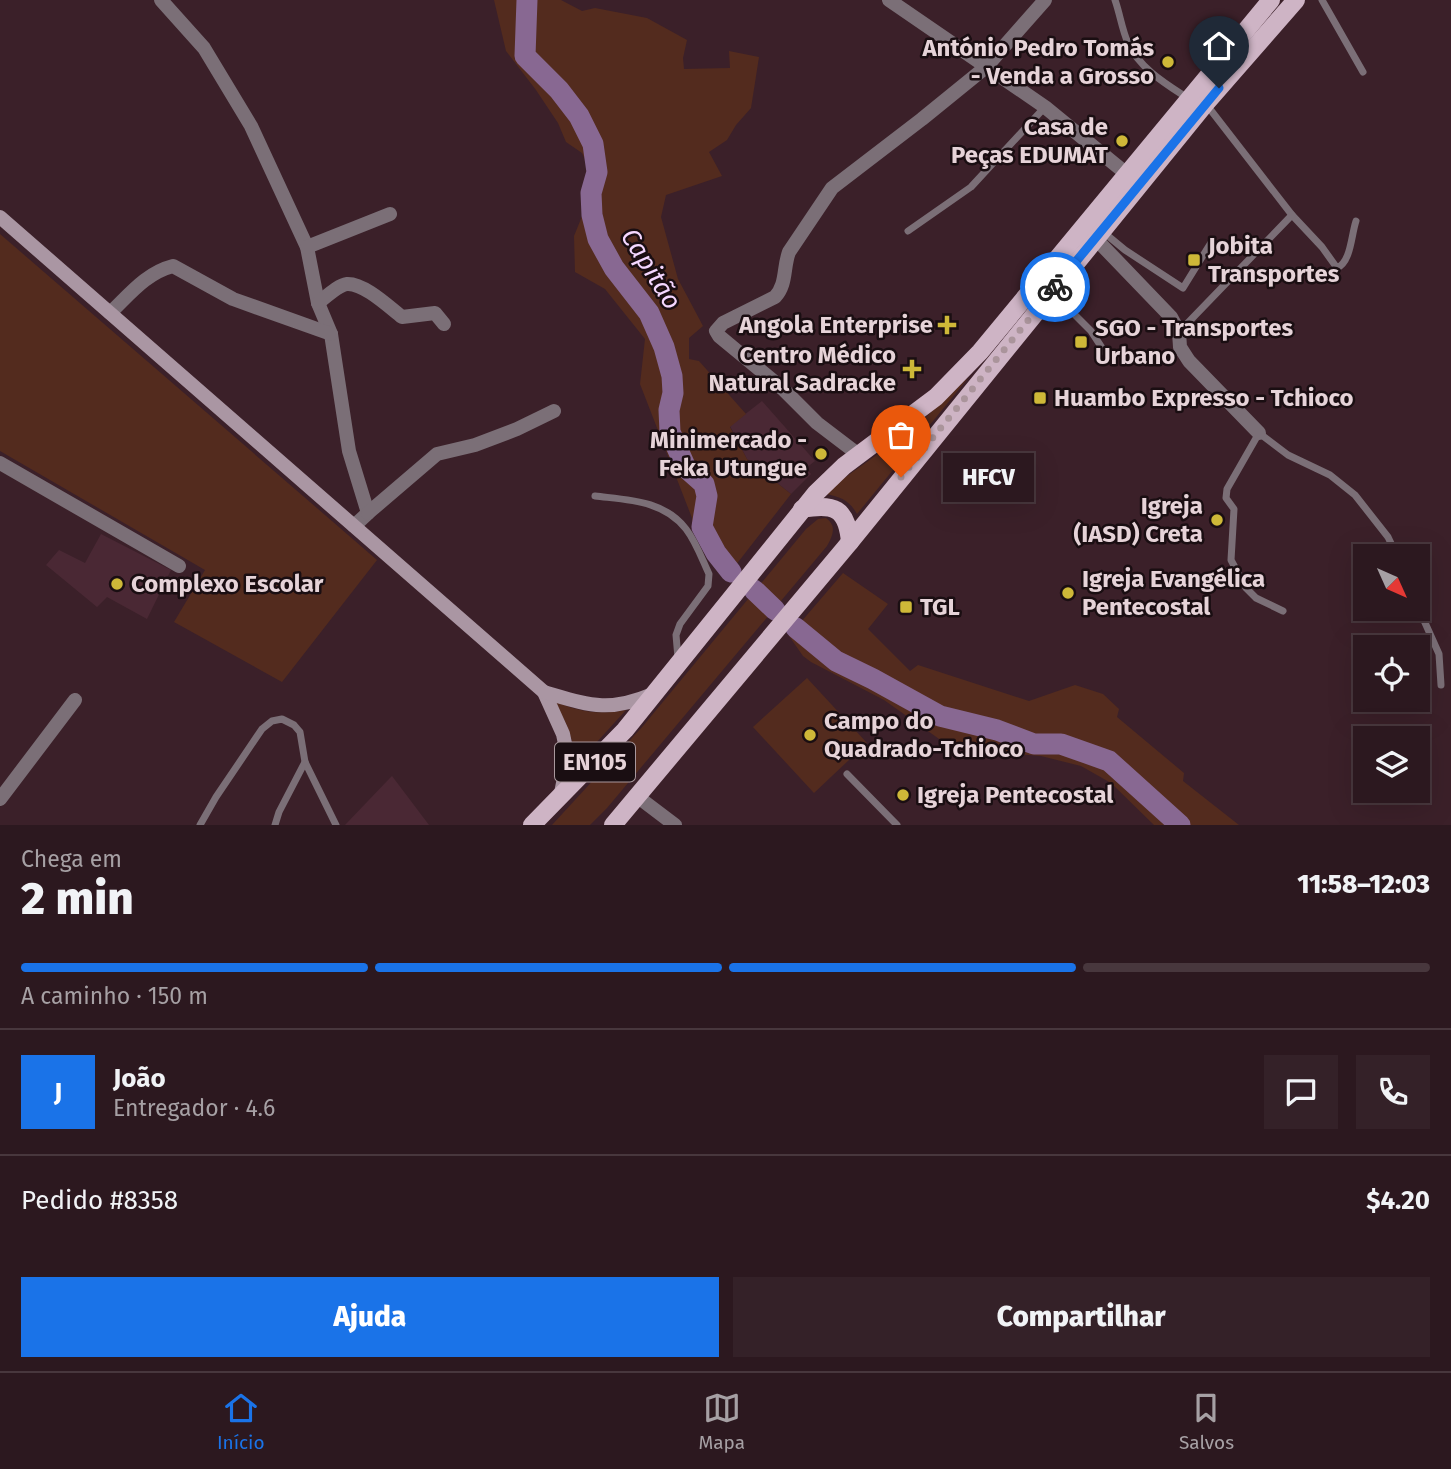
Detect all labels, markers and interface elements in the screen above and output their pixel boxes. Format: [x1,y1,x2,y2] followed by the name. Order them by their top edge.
[1189,16,1249,88] pin
[1200,27,1238,65] icon: home
[921,34,1154,90] place label: António Pedro Tomás - Venda a Grosso
[1160,54,1176,70] marker: António Pedro Tomás - Venda a Grosso
[951,113,1108,170] place label: Casa de Peças EDUMAT
[1114,133,1130,149] marker: Casa de Peças EDUMAT
[614,223,688,315] water label: Capitão
[1207,232,1340,288] place label: Jobita Transportes
[1020,252,1090,322] courier
[1186,252,1202,268] marker: Jobita Transportes
[1036,268,1074,306] icon: bike
[738,311,933,339] place label: Angola Enterprise
[1095,314,1294,370] place label: SGO - Transportes Urbano
[939,317,955,333] marker: Angola Enterprise
[1073,334,1089,350] marker: SGO - Transportes Urbano
[709,341,896,397] place label: Centro Médico Natural Sadracke
[902,359,922,379] marker: Centro Médico Natural Sadracke
[1054,384,1354,412] place label: Huambo Expresso - Tchioco
[1032,390,1048,406] marker: Huambo Expresso - Tchioco
[871,405,931,477] pin
[882,416,920,454] icon: bag
[650,426,807,482] place label: Minimercado - Feka Utungue
[813,446,829,462] marker: Minimercado - Feka Utungue
[943,452,1034,502] callout: HFCV
[962,463,1015,491] text: HFCV
[1073,492,1203,548] place label: Igreja (IASD) Creta
[1209,512,1225,528] marker: Igreja (IASD) Creta
[1353,544,1430,621] north arrow
[1353,544,1430,803] map controls
[1082,565,1265,621] place label: Igreja Evangélica Pentecostal
[131,570,324,598] place label: Complexo Escolar
[109,576,125,592] marker: Complexo Escolar
[1060,585,1076,601] marker: Igreja Evangélica Pentecostal
[920,593,960,621] place label: TGL
[898,599,914,615] marker: TGL
[1353,635,1430,712] button: locate
[824,707,1024,763] place label: Campo do Quadrado-Tchioco
[1353,726,1430,803] button: layers
[802,727,818,743] marker: Campo do Quadrado-Tchioco
[555,742,635,782] road number: EN105
[917,781,1114,809] place label: Igreja Pentecostal
[895,787,911,803] marker: Igreja Pentecostal
[21,845,122,873] text: Chega em
[1297,869,1430,900] text: 11:58–12:03
[21,871,134,926] text: 2 min
[21,982,208,1010] text: A caminho · 150 m
[1264,1055,1338,1129] button: chat
[1356,1055,1430,1129] button: phone
[113,1063,166,1094] text: João
[54,1077,62,1108] text: J
[113,1094,275,1122] text: Entregador · 4.6
[21,1185,178,1216] text: Pedido #8358
[1366,1185,1430,1216] text: $4.20
[21,1277,719,1357] button: Ajuda
[733,1277,1430,1357] button: Compartilhar
[217,1389,265,1454] tab: Início
[698,1389,745,1454] tab: Mapa
[1179,1389,1234,1454] tab: Salvos

